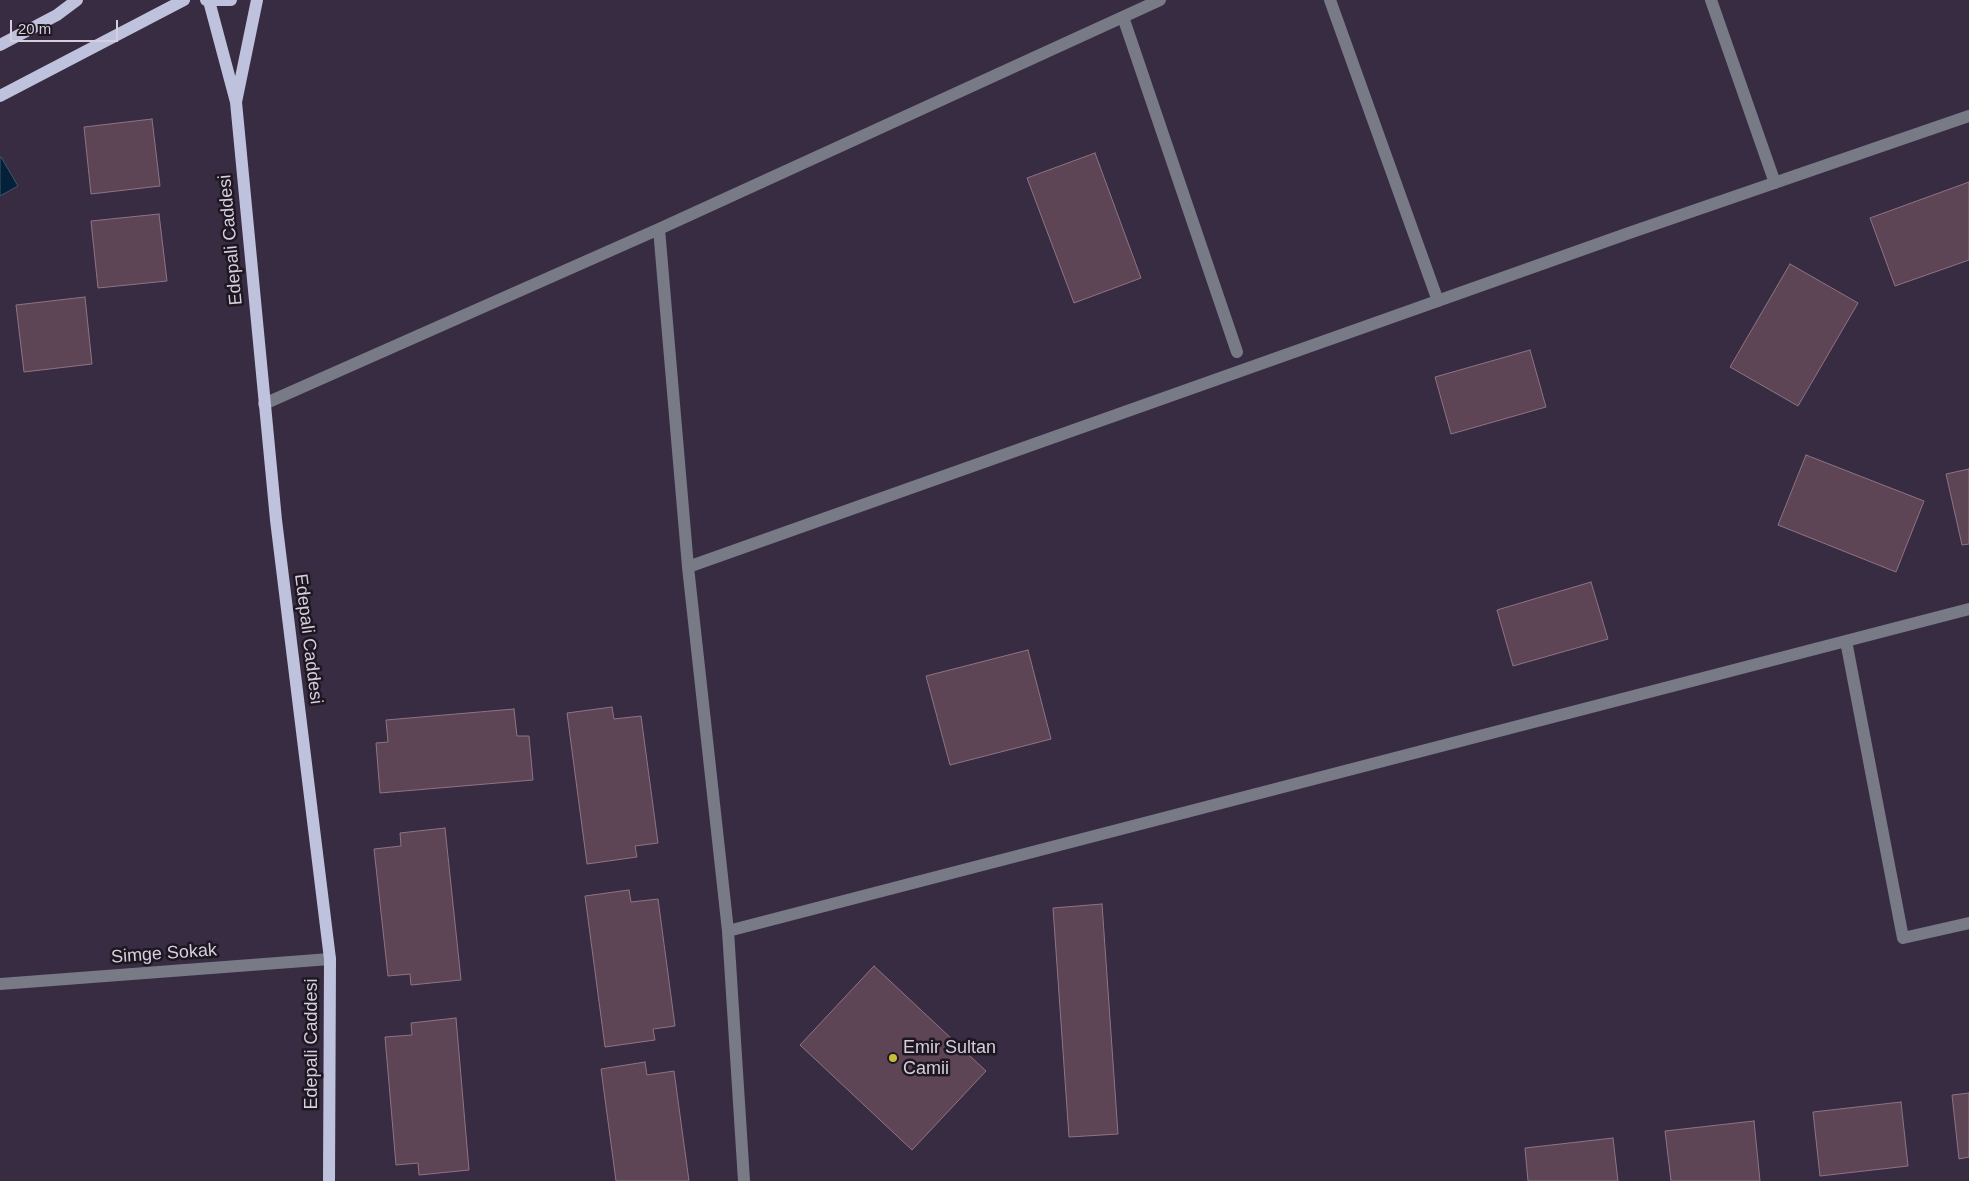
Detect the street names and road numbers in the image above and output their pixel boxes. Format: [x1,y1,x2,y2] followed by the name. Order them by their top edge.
[215,174,247,306] street label: Edepali Caddesi
[289,573,327,705] street label: Edepali Caddesi
[110,940,218,968] street label: Simge Sokak
[301,978,323,1110] street label: Edepali Caddesi

